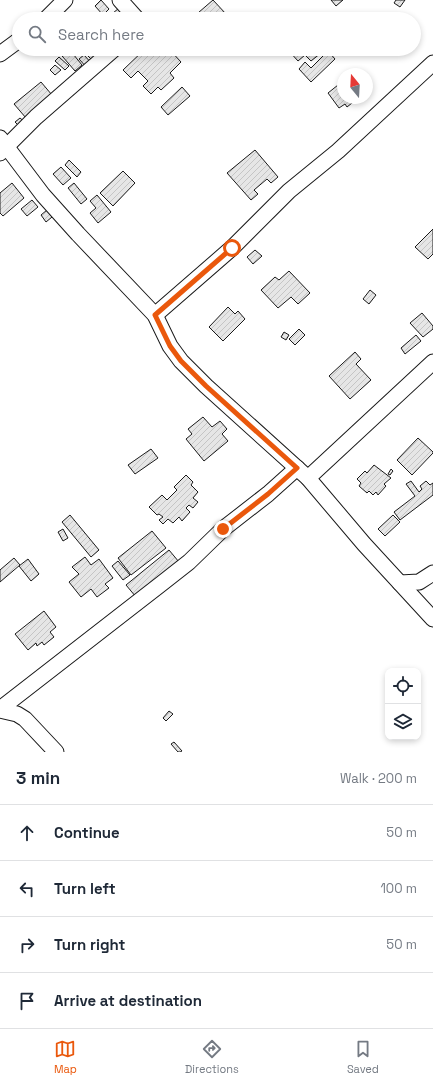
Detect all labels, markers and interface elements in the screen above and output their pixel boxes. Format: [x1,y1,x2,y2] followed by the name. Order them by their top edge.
[12,12,421,56] search box
[26,23,48,45] icon: search
[58,25,144,44] text: Search here
[337,68,373,104] north arrow
[223,239,241,257] route start
[214,520,232,538] route end
[385,668,421,740] map controls
[385,668,421,704] button: locate
[385,704,421,740] button: layers
[16,767,60,789] text: 3 min
[340,770,417,787] text: Walk · 200 m
[16,822,38,844] icon: ahead
[54,823,120,842] text: Continue
[386,824,417,841] text: 50 m
[16,878,38,900] icon: left
[54,879,116,898] text: Turn left
[380,880,417,897] text: 100 m
[16,934,38,956] icon: right
[54,935,125,954] text: Turn right
[386,936,417,953] text: 50 m
[16,990,38,1012] icon: arrive
[54,991,202,1010] text: Arrive at destination
[54,1038,77,1076] tab: Map
[185,1038,239,1076] tab: Directions
[347,1038,379,1076] tab: Saved

